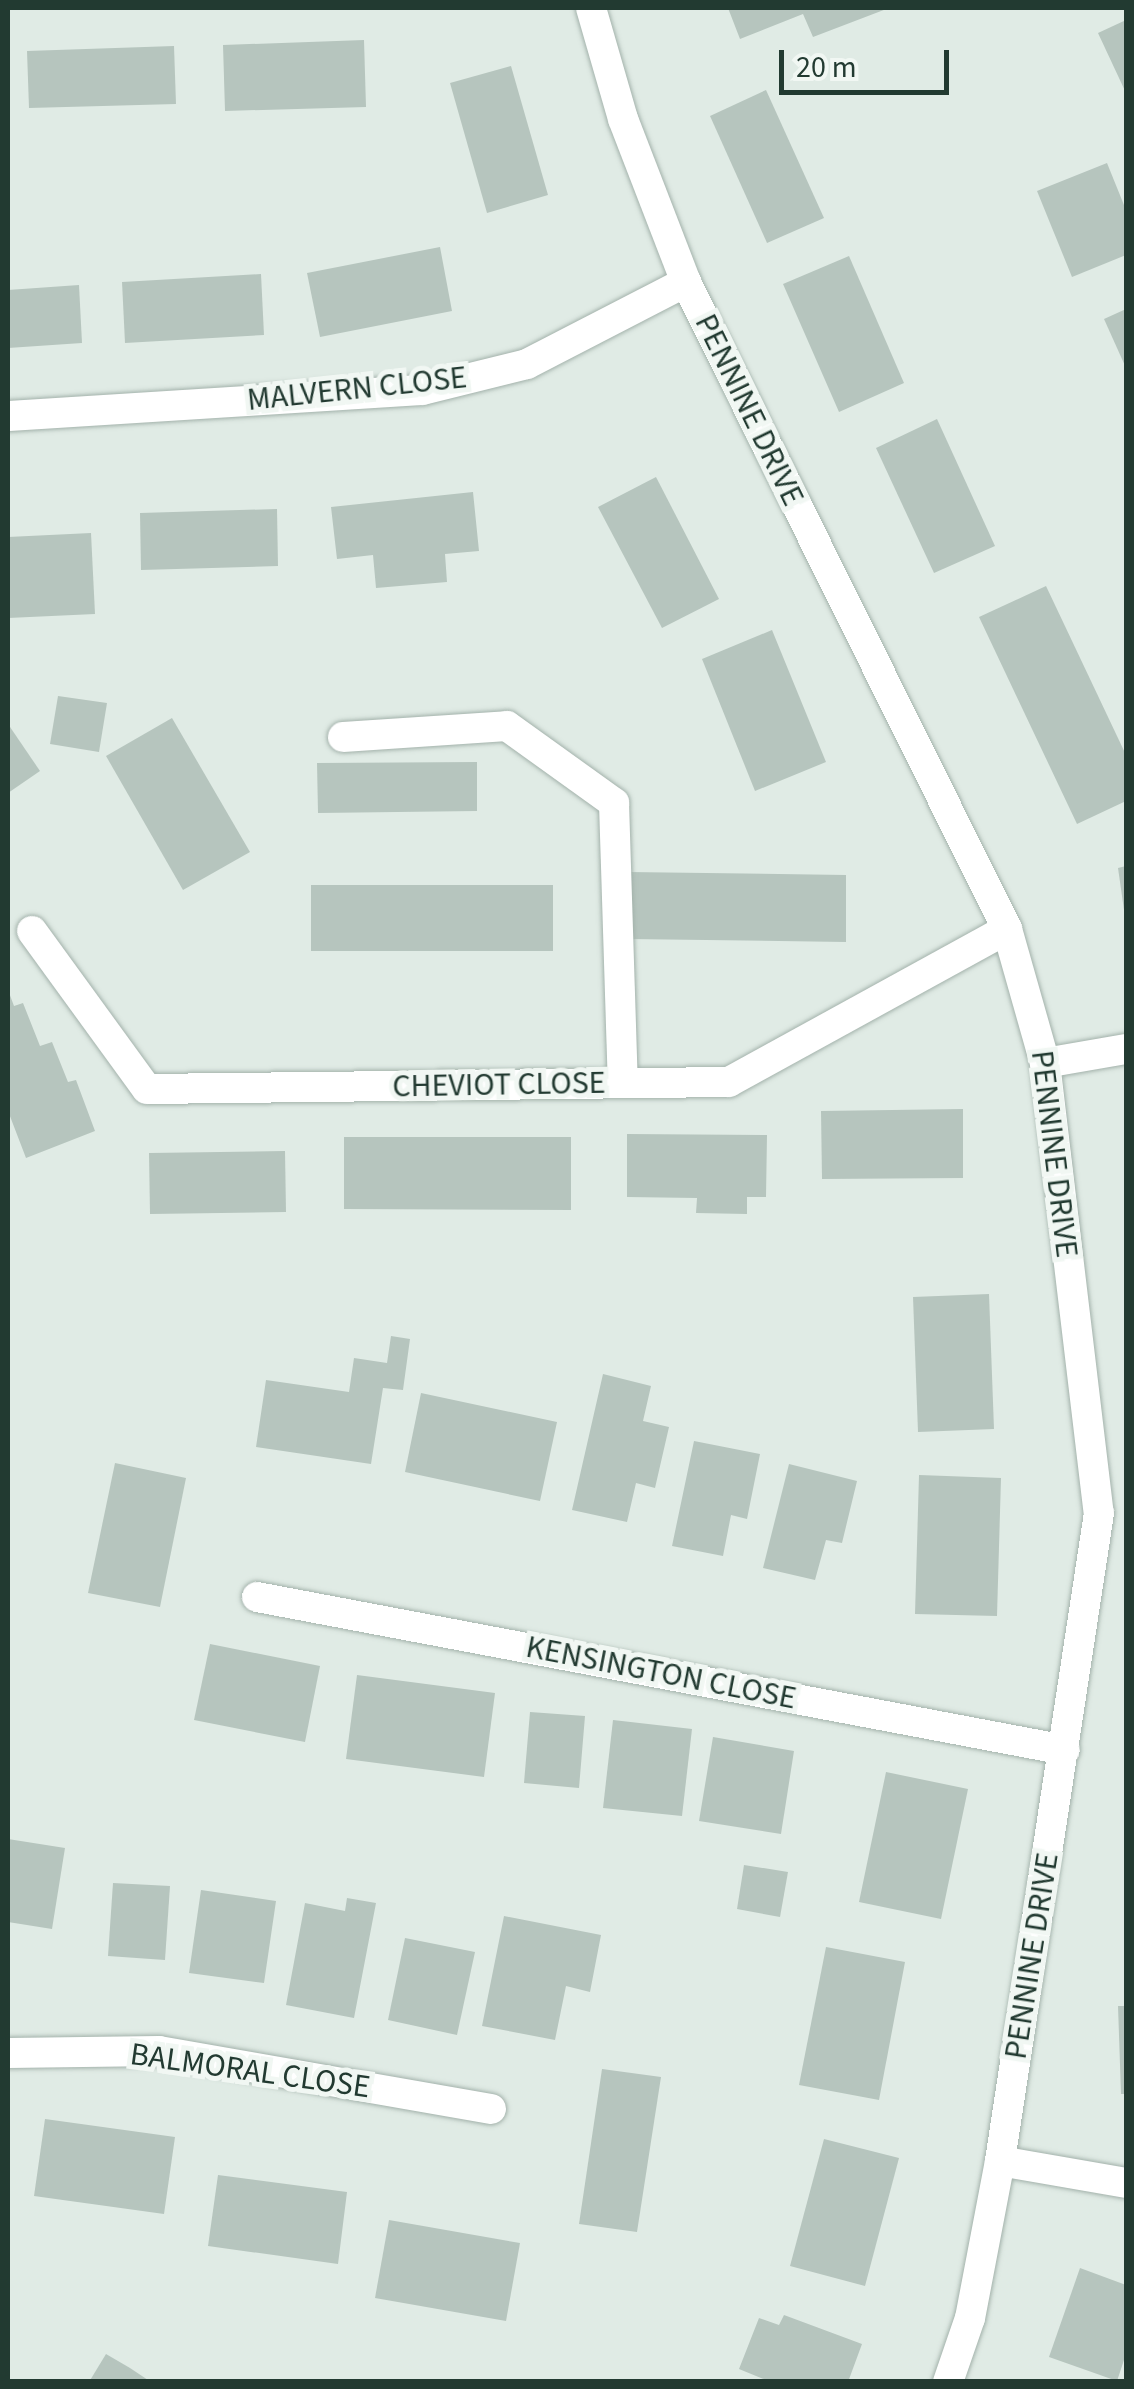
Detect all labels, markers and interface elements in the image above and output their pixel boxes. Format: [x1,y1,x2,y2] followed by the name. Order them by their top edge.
[784,30,954,92] scale bar
[796,46,857,89] text: 20 m
[686,308,812,512] street label: PENNINE DRIVE
[245,358,469,420] street label: MALVERN CLOSE
[1022,1048,1086,1260] street label: PENNINE DRIVE
[392,1064,606,1106] street label: CHEVIOT CLOSE
[523,1628,799,1718] street label: KENSINGTON CLOSE
[997,1850,1067,2062] street label: PENNINE DRIVE
[128,2035,372,2107] street label: BALMORAL CLOSE

